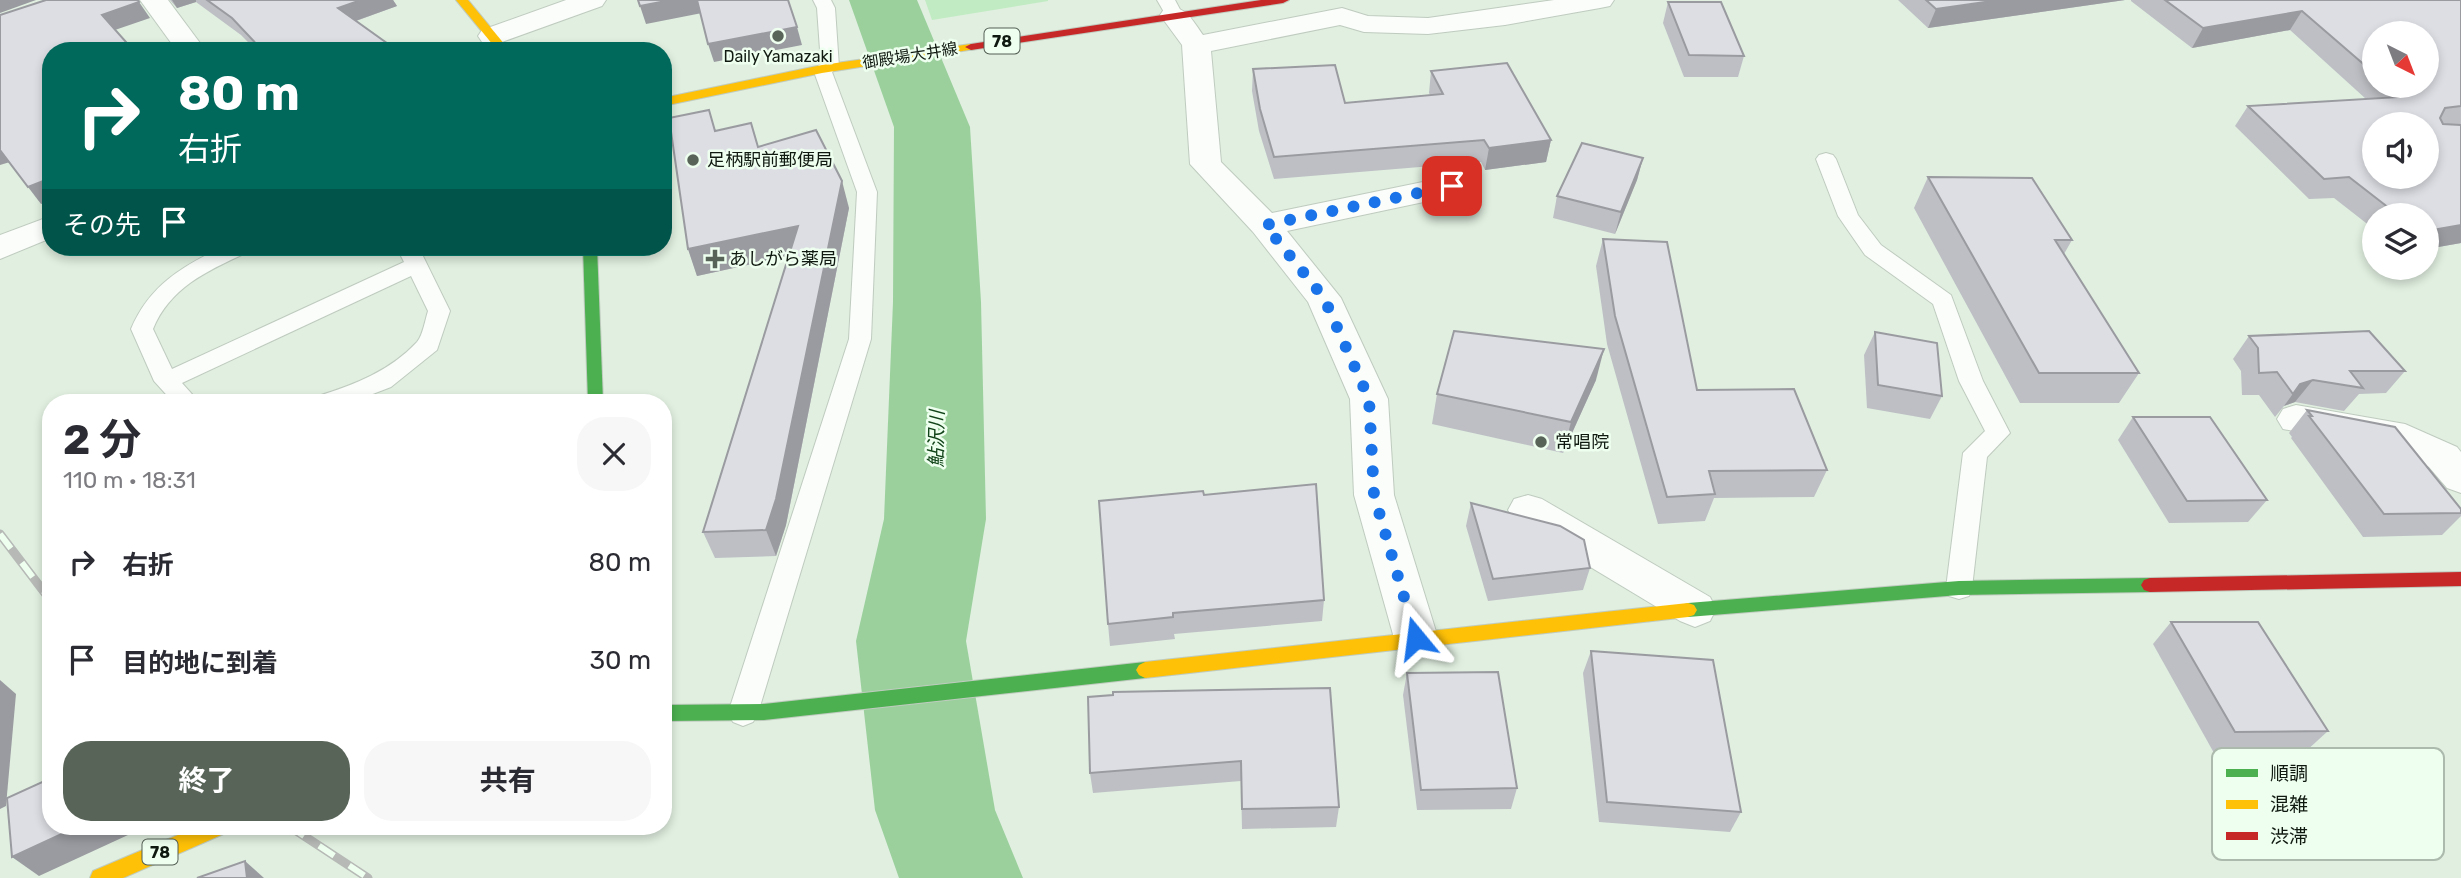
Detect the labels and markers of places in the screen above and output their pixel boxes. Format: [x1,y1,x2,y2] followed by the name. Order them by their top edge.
[770,28,786,44] marker: Daily Yamazaki
[723,47,833,66] place label: Daily Yamazaki
[707,149,833,171] place label: 足柄駅前郵便局
[685,152,701,168] marker: 足柄駅前郵便局
[1422,156,1482,216] pin
[729,248,837,270] place label: あしがら薬局
[707,251,723,267] marker: あしがら薬局
[1555,431,1609,453] place label: 常唱院
[1533,434,1549,450] marker: 常唱院

